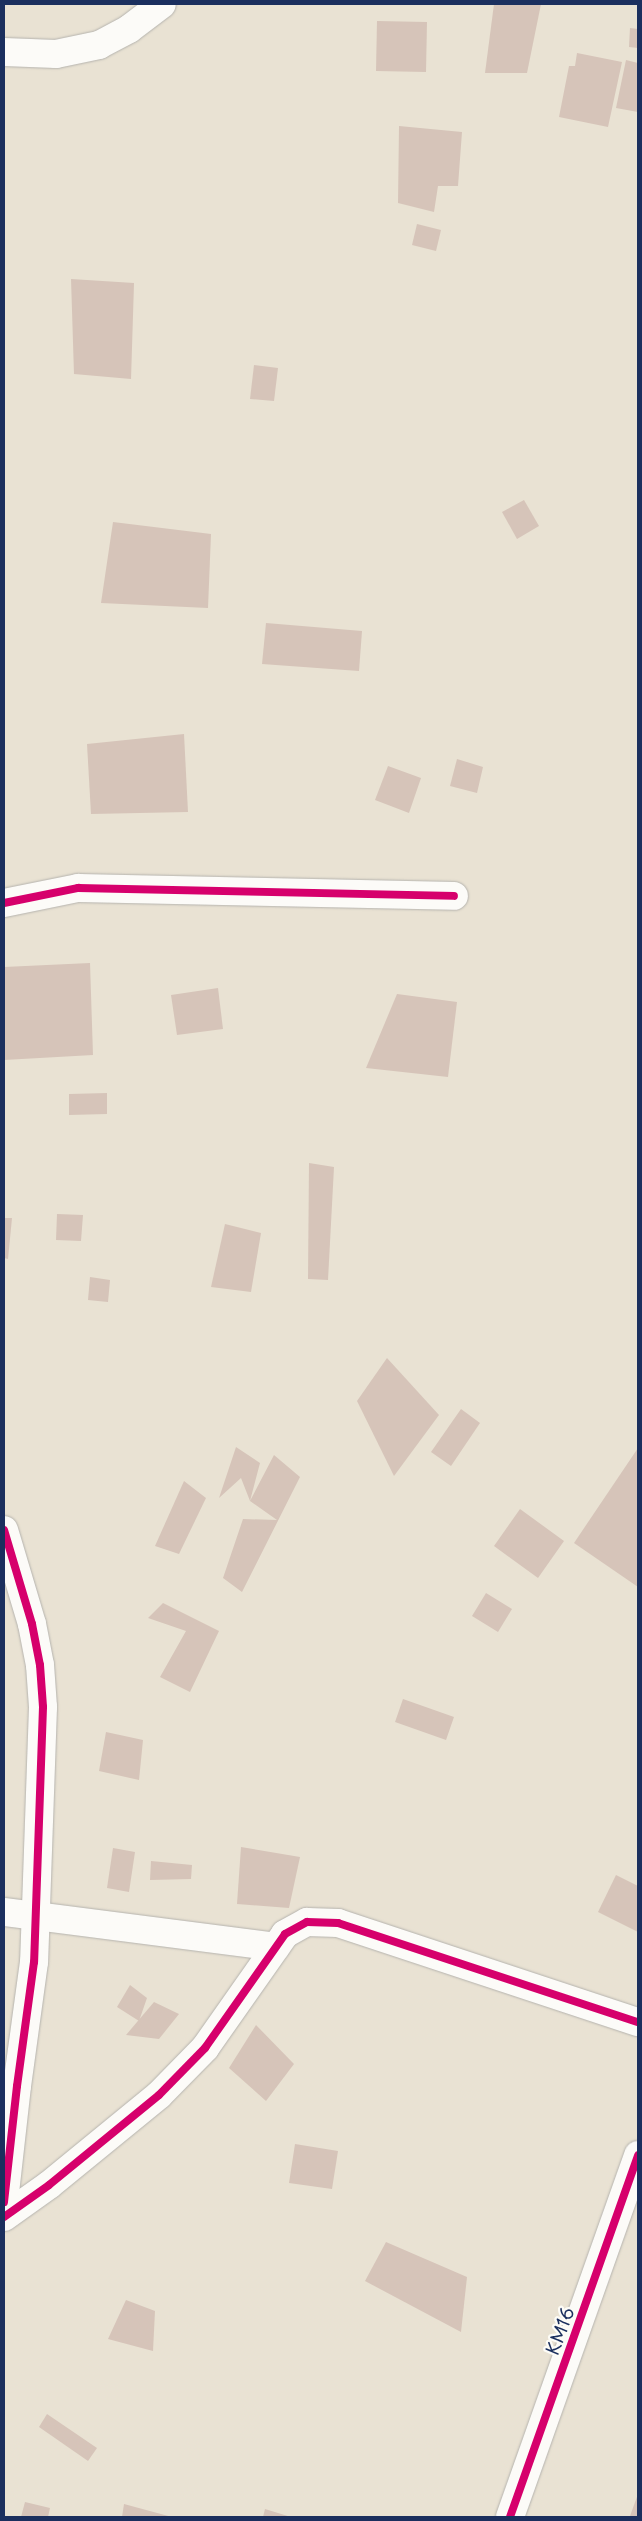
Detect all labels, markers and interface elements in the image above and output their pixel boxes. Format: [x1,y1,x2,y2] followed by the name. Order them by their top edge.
[541,2304,579,2358] street label: KM16

